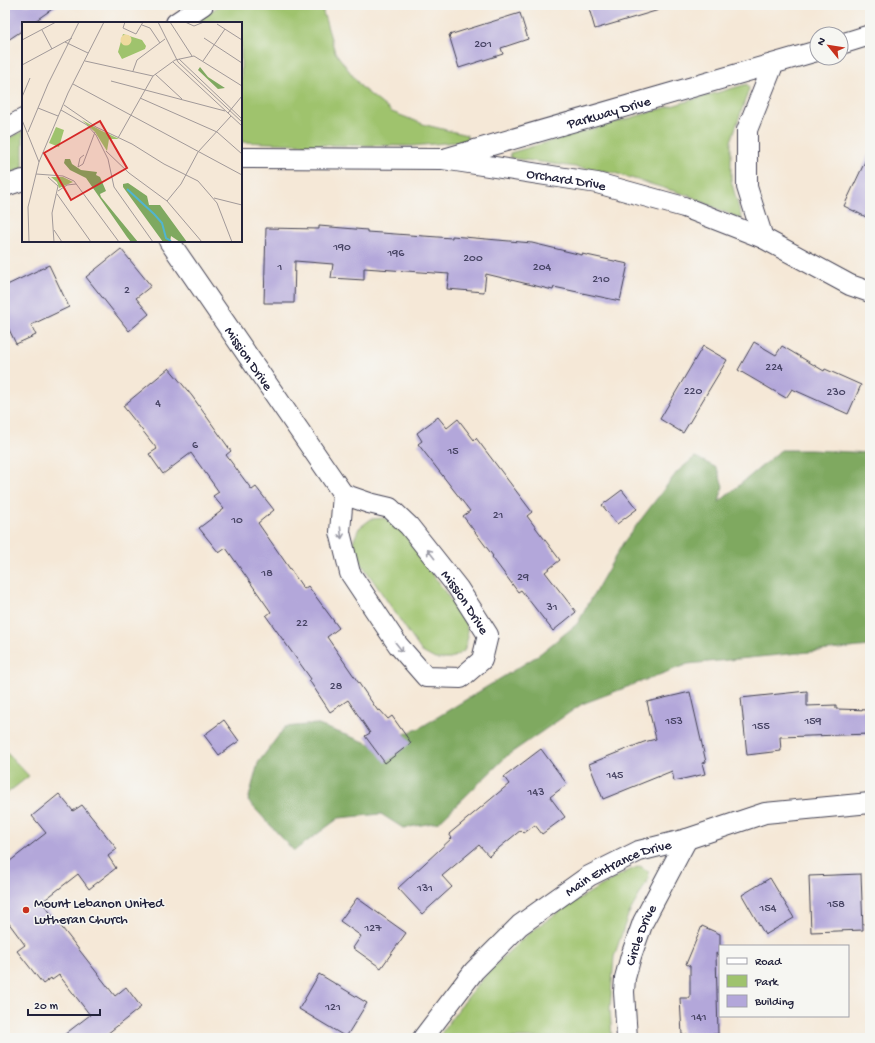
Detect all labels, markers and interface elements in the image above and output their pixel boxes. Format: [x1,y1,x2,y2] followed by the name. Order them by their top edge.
[22,22,242,242] inset map
[809,26,849,66] north arrow
[815,36,829,48] text: N
[474,38,492,52] house number: 201
[564,93,654,134] street label: Parkway Drive
[525,166,608,196] street label: Orchard Drive
[332,241,351,255] house number: 190
[387,247,405,261] house number: 196
[463,252,483,266] house number: 200
[277,261,283,275] house number: 1
[533,261,552,275] house number: 204
[592,273,610,287] house number: 210
[124,284,130,298] house number: 2
[219,324,276,395] street label: Mission Drive
[765,361,783,375] house number: 224
[684,385,702,399] house number: 220
[827,386,846,400] house number: 230
[155,397,161,411] house number: 4
[192,439,199,453] house number: 6
[446,445,459,459] house number: 15
[493,509,504,523] house number: 21
[230,514,243,528] house number: 10
[338,526,345,539] one-way arrow
[426,548,435,559] one-way arrow
[260,567,273,581] house number: 18
[436,568,492,639] street label: Mission Drive
[517,571,529,585] house number: 29
[545,601,558,615] house number: 31
[296,617,308,631] house number: 22
[395,641,404,652] one-way arrow
[330,680,343,694] house number: 28
[664,715,683,729] house number: 153
[803,715,822,729] house number: 159
[751,720,770,734] house number: 155
[606,769,623,783] house number: 145
[527,786,544,800] house number: 143
[562,837,674,901] street label: Main Entrance Drive
[416,882,433,896] house number: 131
[34,896,165,929] place label: Mount Lebanon United Lutheran Church
[826,898,845,912] house number: 158
[623,901,662,968] street label: Circle Drive
[759,902,777,916] house number: 154
[21,905,31,915] marker: Mount Lebanon United Lutheran Church
[364,922,382,936] house number: 127
[719,945,849,1017] legend
[755,956,782,970] text: Road
[754,976,780,990] text: Park
[28,991,100,1017] scale bar
[754,996,794,1010] text: Building
[34,1000,59,1014] text: 20 m
[324,1001,341,1015] house number: 121
[690,1011,707,1025] house number: 141

